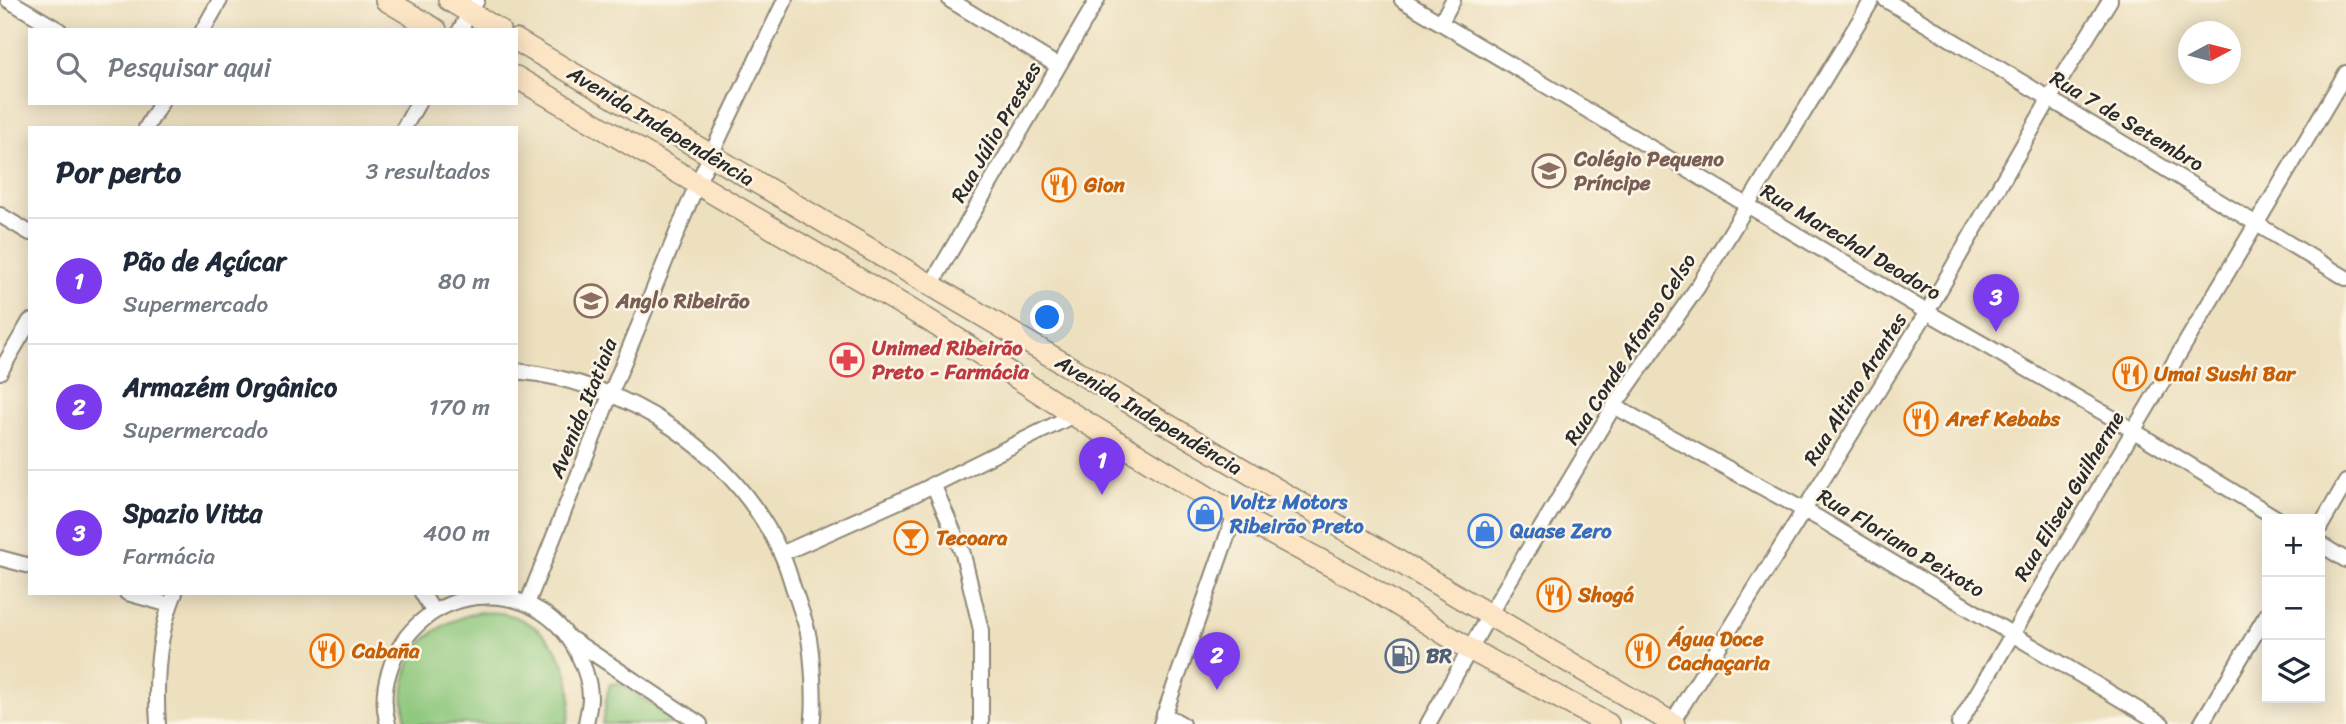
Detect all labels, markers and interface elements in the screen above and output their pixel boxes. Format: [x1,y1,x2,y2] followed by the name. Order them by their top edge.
[2178,21,2241,84] north arrow
[28,28,518,105] search box
[108,44,271,90] text: Pesquisar aqui
[52,48,90,86] icon: search
[559,54,763,197] street label: Avenida Independência
[940,54,1052,210] street label: Rua Júlio Prestes
[2042,60,2212,182] street label: Rua 7 de Setembro
[1573,140,1724,202] place label: Colégio Pequeno Príncipe
[56,145,181,199] text: Por perto
[366,151,490,192] text: 3 resultados
[1530,152,1568,190] school or university icon: Colégio Pequeno Príncipe
[1040,166,1078,204] restaurant icon: Gion
[1083,166,1126,204] place label: Gion
[1753,173,1949,311] street label: Rua Marechal Deodoro
[123,238,286,284] text: Pão de Açúcar
[1553,245,1707,453] street label: Rua Conde Afonso Celso
[74,261,84,302] text: 1
[438,261,490,302] text: 80 m
[1973,274,2019,332] pin: 3
[572,282,610,320] school or university icon: Anglo Ribeirão
[615,282,750,320] place label: Anglo Ribeirão
[123,284,268,325] text: Supermercado
[1030,300,1064,334] your location
[1793,305,1918,473] street label: Rua Altino Arantes
[872,329,1030,391] place label: Unimed Ribeirão Preto - Farmácia
[537,332,629,485] street label: Avenida Itatiaia
[828,341,866,379] pharmacy icon: Unimed Ribeirão Preto - Farmácia
[1047,343,1251,486] street label: Avenida Independência
[2111,355,2149,393] restaurant icon: Umai Sushi Bar
[2154,355,2297,393] place label: Umai Sushi Bar
[123,364,337,410] text: Armazém Orgânico
[72,387,86,428] text: 2
[429,387,490,428] text: 170 m
[1902,400,1940,438] restaurant icon: Aref Kebabs
[1945,400,2061,438] place label: Aref Kebabs
[2003,403,2135,589] street label: Rua Eliseu Guilherme
[123,410,268,451] text: Supermercado
[1079,437,1125,495] pin: 1
[1810,478,1993,608] street label: Rua Floriano Peixoto
[1229,483,1364,545] place label: Voltz Motors Ribeirão Preto
[123,490,262,536] text: Spazio Vitta
[1186,495,1224,533] shop icon: Voltz Motors Ribeirão Preto
[1466,512,1504,550] shop icon: Quase Zero
[1510,512,1612,550] place label: Quase Zero
[73,513,85,554] text: 3
[423,513,490,554] text: 400 m
[2262,514,2325,703] map controls
[2262,514,2325,577] button: +
[892,519,930,557] bar icon: Tecoara
[936,519,1008,557] place label: Tecoara
[123,536,215,577] text: Farmácia
[1535,576,1573,614] restaurant icon: Shogá
[1577,576,1634,614] place label: Shogá
[2262,577,2325,640] button: −
[1667,620,1771,682] place label: Água Doce Cachaçaria
[308,632,346,670] restaurant icon: Cabaña
[351,632,420,670] place label: Cabaña
[1194,632,1240,690] pin: 2
[1624,632,1662,670] restaurant icon: Água Doce Cachaçaria
[1383,637,1421,675] fuel station icon: BR
[1426,637,1452,675] place label: BR
[2262,640,2325,703] button: layers

